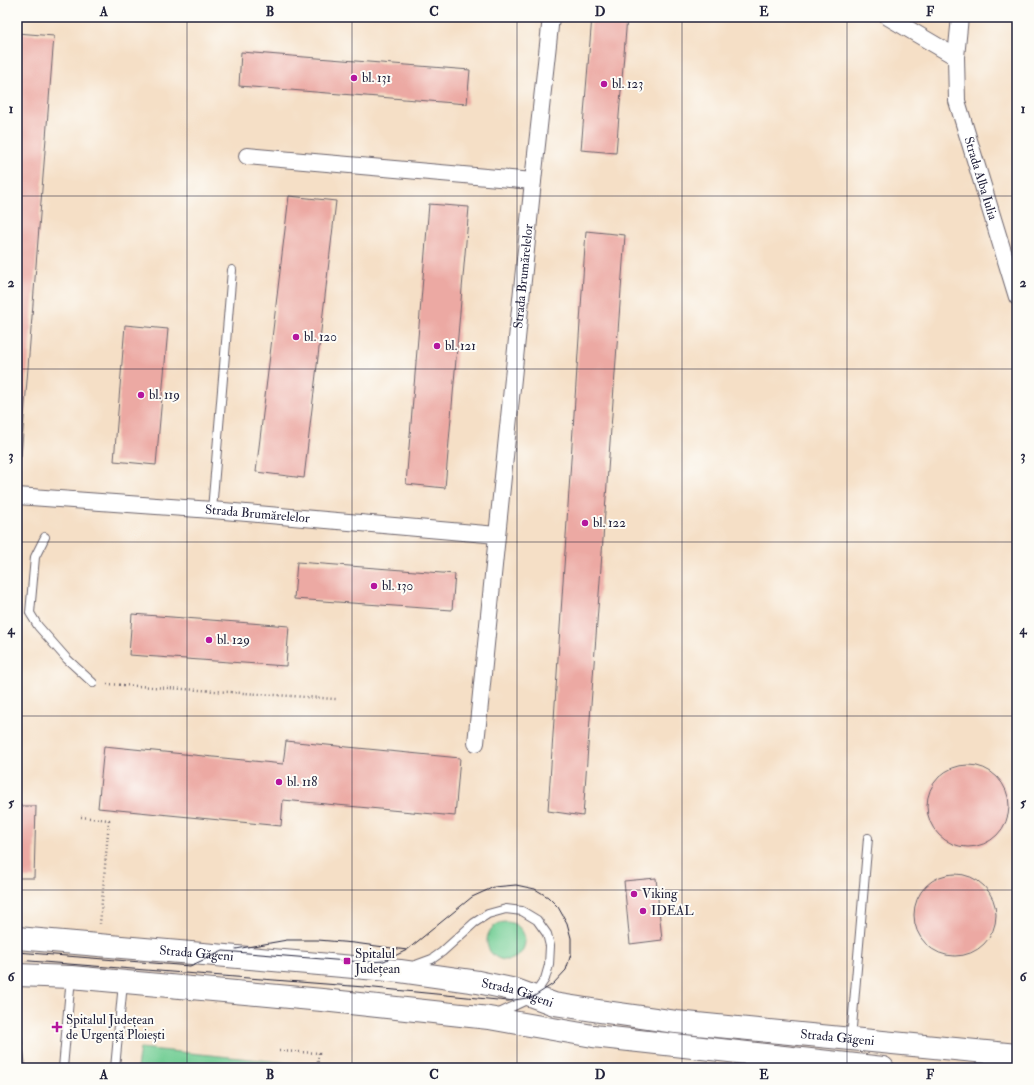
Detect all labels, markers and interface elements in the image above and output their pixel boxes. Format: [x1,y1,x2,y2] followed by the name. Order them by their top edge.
[99,4,109,20] text: A
[266,4,274,20] text: B
[429,4,439,20] text: C
[595,4,606,20] text: D
[759,4,769,20] text: E
[926,4,935,20] text: F
[362,70,392,86] place label: bl. 131
[349,73,359,83] marker: bl. 131
[612,76,643,92] place label: bl. 123
[599,79,609,89] marker: bl. 123
[9,101,14,117] text: 1
[1021,101,1026,117] text: 1
[960,135,1001,222] street label: Strada Alba Iulia
[510,223,537,329] street label: Strada Brumărelelor
[8,275,15,291] text: 2
[1020,275,1027,291] text: 2
[304,329,337,345] place label: bl. 120
[291,332,301,342] marker: bl. 120
[445,338,476,354] place label: bl. 121
[432,341,442,351] marker: bl. 121
[149,387,180,403] place label: bl. 119
[136,390,146,400] marker: bl. 119
[9,448,14,464] text: 3
[1021,448,1026,464] text: 3
[204,502,310,527] street label: Strada Brumărelelor
[593,515,626,531] place label: bl. 122
[580,518,590,528] marker: bl. 122
[382,578,413,594] place label: bl. 130
[369,581,379,591] marker: bl. 130
[6,622,15,638] text: 4
[1018,622,1027,638] text: 4
[217,632,250,648] place label: bl. 129
[204,635,214,645] marker: bl. 129
[287,774,317,790] place label: bl. 118
[274,777,284,787] marker: bl. 118
[8,795,14,811] text: 5
[1020,795,1026,811] text: 5
[642,886,678,902] place label: Viking
[629,889,639,899] marker: Viking
[651,903,694,919] place label: IDEAL
[638,906,648,916] marker: IDEAL
[159,942,235,965] street label: Strada Găgeni
[354,946,401,977] place label: Spitalul Județean
[342,956,352,966] marker: Spitalul Județean
[8,969,16,985] text: 6
[1020,969,1028,985] text: 6
[480,975,556,1011] street label: Strada Găgeni
[66,1012,165,1043] place label: Spitalul Județean de Urgență Ploiești
[51,1021,63,1033] marker: Spitalul Județean de Urgență Ploiești
[800,1026,876,1049] street label: Strada Găgeni
[99,1067,109,1083] text: A
[266,1067,274,1083] text: B
[429,1067,439,1083] text: C
[595,1067,606,1083] text: D
[759,1067,769,1083] text: E
[926,1067,935,1083] text: F

